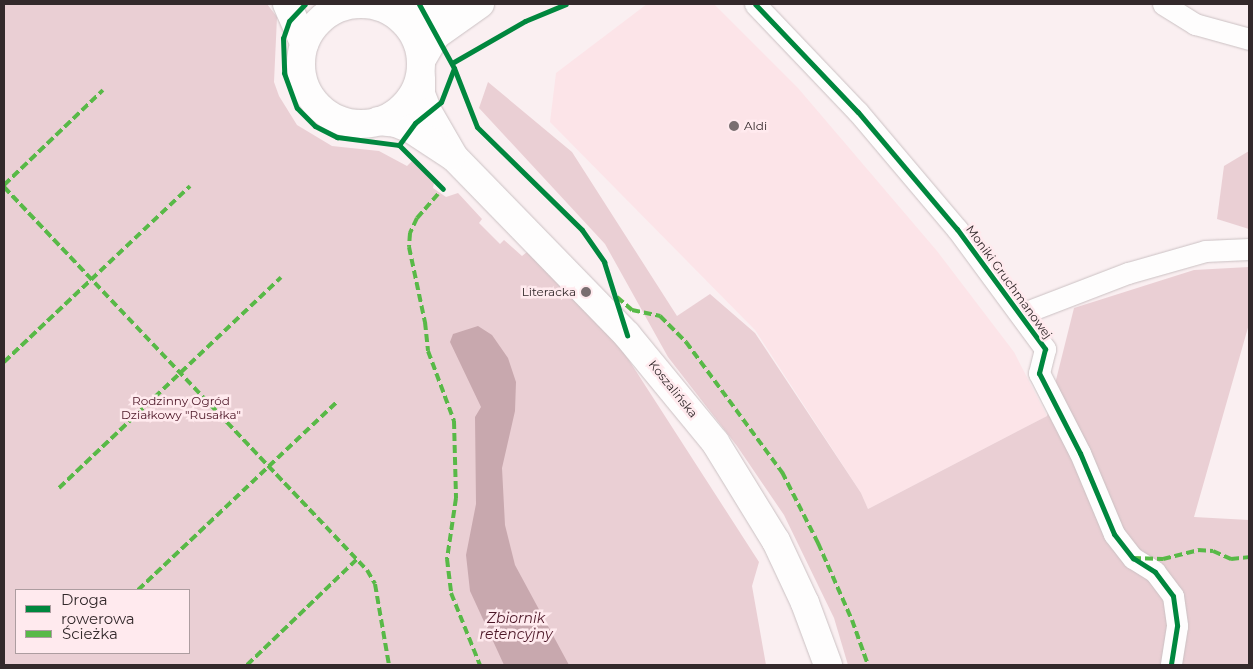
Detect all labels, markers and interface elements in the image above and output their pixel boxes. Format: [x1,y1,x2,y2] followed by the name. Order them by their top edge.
[744,119,767,133] place label: Aldi
[728,120,740,132] marker: Aldi
[963,222,1055,342] street label: Moniki Gruchmanowej
[522,285,576,299] place label: Literacka
[580,286,592,298] marker: Literacka
[646,358,700,420] street label: Koszalińska
[121,394,241,422] park label: Rodzinny Ogród Działkowy "Rusałka"
[15,589,190,654] legend
[61,590,135,628] text: Droga rowerowa
[480,610,552,642] water label: Zbiornik retencyjny
[62,624,118,643] text: Ścieżka

